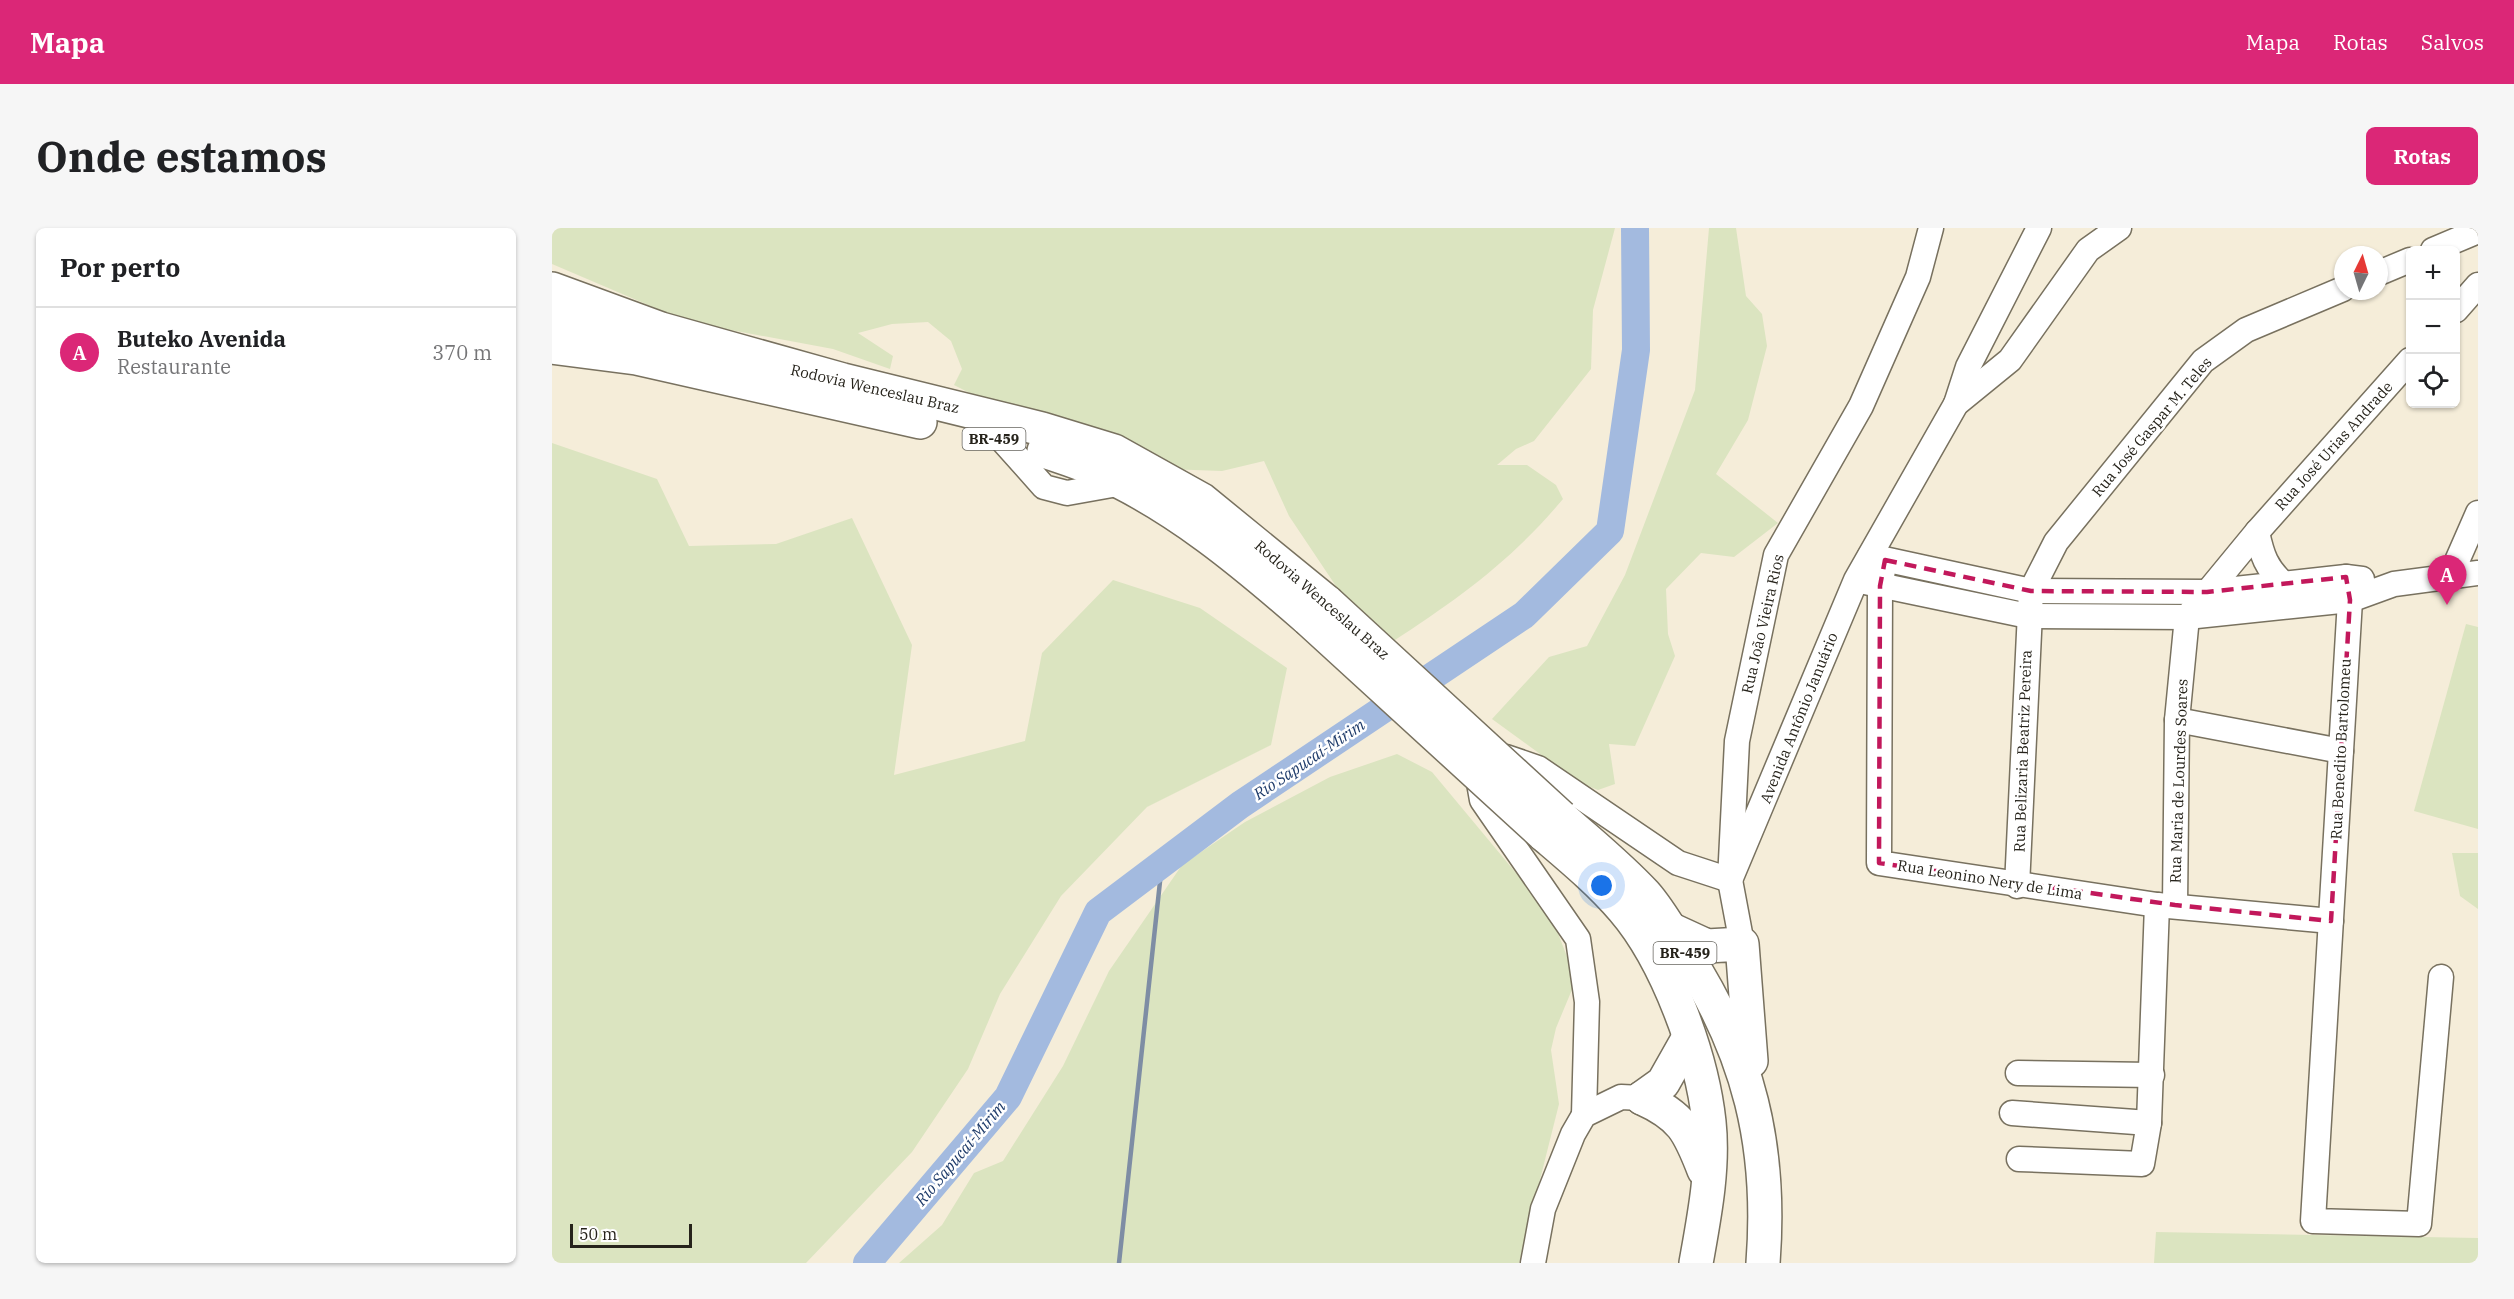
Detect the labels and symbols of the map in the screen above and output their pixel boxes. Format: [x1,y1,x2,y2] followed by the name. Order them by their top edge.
[2334,246,2388,300] north arrow
[2088,353,2216,500] street label: Rua José Gaspar M. Teles
[789,360,961,417] street label: Rodovia Wenceslau Braz
[2271,377,2397,514] street label: Rua José Urias Andrade
[962,428,1026,450] road number: BR-459
[1251,536,1394,663] street label: Rodovia Wenceslau Braz
[1737,552,1788,695] street label: Rua João Vieira Rios
[2428,556,2466,605] pin: A
[1756,630,1842,806] street label: Avenida Antônio Januário
[2009,649,2036,853] street label: Rua Belizaria Beatriz Pereira
[2326,658,2355,840] street label: Rua Benedito Bartolomeu
[2165,678,2192,884] street label: Rua Maria de Lourdes Soares
[1249,714,1369,804] water label: Rio Sapucaí-Mirim
[1896,855,2084,904] street label: Rua Leonino Nery de Lima
[1587,871,1616,900] your location
[1654,942,1716,964] road number: BR-459
[910,1096,1010,1210] water label: Rio Sapucaí-Mirim
[570,1221,692,1248] scale bar

